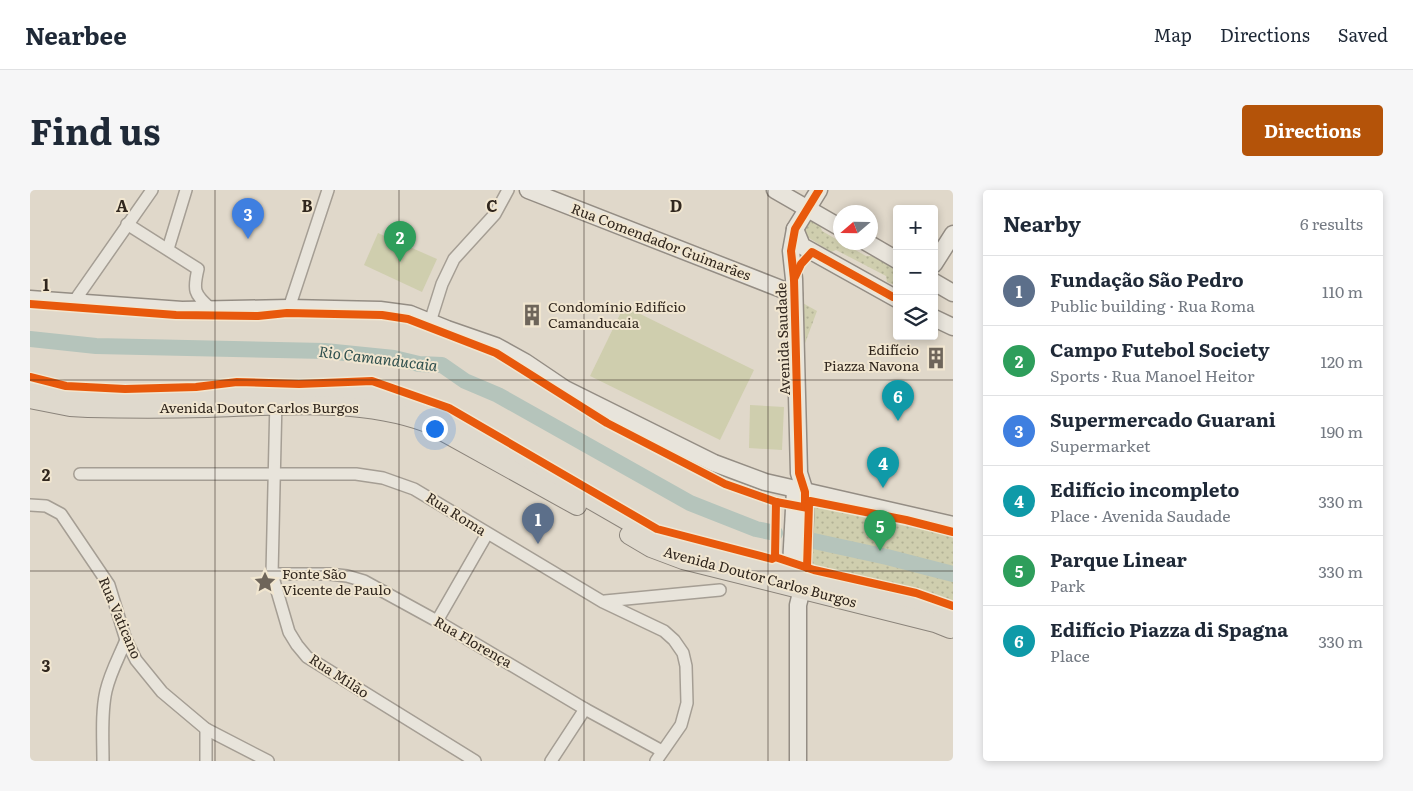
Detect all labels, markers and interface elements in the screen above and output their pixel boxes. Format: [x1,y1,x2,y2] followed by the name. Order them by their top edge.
[25,17,127,52] text: Nearbee
[1154,21,1192,48] text: Map
[1220,21,1310,48] text: Directions
[1338,21,1388,48] text: Saved
[30,104,160,156] text: Find us
[1242,105,1383,156] button: Directions
[116,193,128,217] text: A
[301,193,313,217] text: B
[486,193,498,217] text: C
[670,193,682,217] text: D
[232,198,264,239] pin: 3
[569,198,754,285] street label: Rua Comendador Guimarães
[833,205,878,250] north arrow
[893,205,938,340] map controls
[893,205,938,250] button: +
[1003,207,1081,238] text: Nearby
[1300,211,1363,235] text: 6 results
[384,221,416,262] pin: 2
[893,250,938,295] button: −
[1050,265,1244,293] text: Fundação São Pedro
[43,272,50,296] text: 1
[1016,279,1022,303] text: 1
[1322,279,1363,303] text: 110 m
[770,282,794,396] street label: Avenida Saudade
[1050,293,1255,317] text: Public building · Rua Roma
[893,295,938,340] button: layers
[548,296,686,332] place label: Condomínio Edifício Camanducaia
[519,302,545,328] building icon: Condomínio Edifício Camanducaia
[1050,335,1270,363] text: Campo Futebol Society
[317,339,439,376] water label: Rio Camanducaia
[824,339,919,375] place label: Edifício Piazza Navona
[923,345,949,371] building icon: Edifício Piazza Navona
[1015,349,1023,373] text: 2
[1320,349,1363,373] text: 120 m
[1050,363,1254,387] text: Sports · Rua Manoel Heitor
[882,380,914,421] pin: 6
[160,397,358,417] street label: Avenida Doutor Carlos Burgos
[1050,405,1276,433] text: Supermercado Guarani
[422,416,448,442] your location
[1015,419,1023,443] text: 3
[1320,419,1363,443] text: 190 m
[1050,433,1150,457] text: Supermarket
[867,447,899,488] pin: 4
[42,462,51,486] text: 2
[1050,475,1239,503] text: Edifício incompleto
[423,487,491,540] street label: Rua Roma
[1014,489,1024,513] text: 4
[1318,489,1363,513] text: 330 m
[522,503,554,544] pin: 1
[1050,503,1231,527] text: Place · Avenida Saudade
[864,510,896,551] pin: 5
[662,541,859,611] street label: Avenida Doutor Carlos Burgos
[1050,545,1187,573] text: Parque Linear
[1015,559,1023,583] text: 5
[1318,559,1363,583] text: 330 m
[282,563,391,599] place label: Fonte São Vicente de Paulo
[252,569,278,595] place icon: Fonte São Vicente de Paulo
[1050,573,1085,597] text: Park
[95,574,147,662] street label: Rua Vaticano
[431,611,517,672] street label: Rua Florença
[1050,615,1288,643] text: Edifício Piazza di Spagna
[1014,629,1024,653] text: 6
[1318,629,1363,653] text: 330 m
[1050,643,1090,667] text: Place
[306,648,373,702] street label: Rua Milão
[42,653,51,677] text: 3

